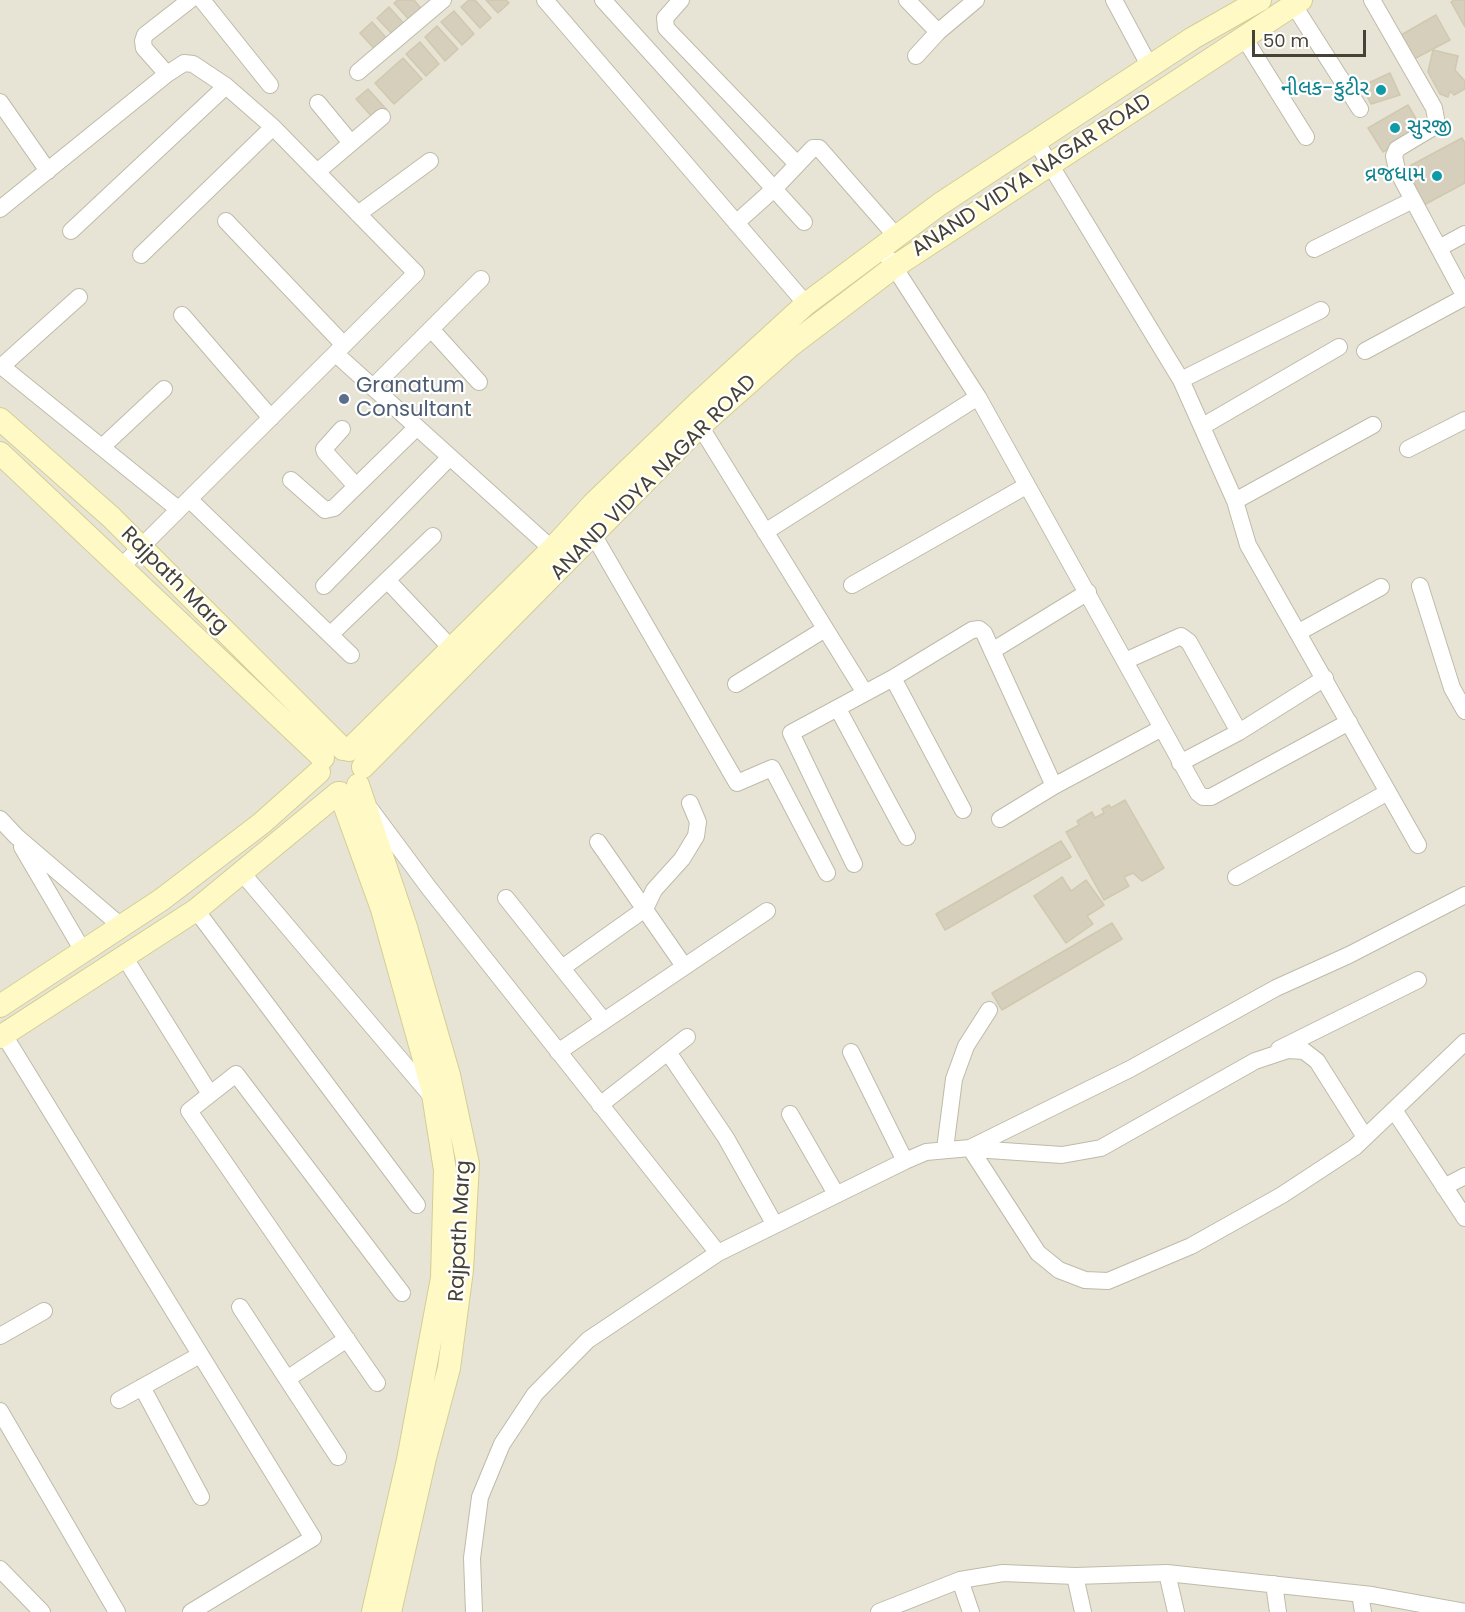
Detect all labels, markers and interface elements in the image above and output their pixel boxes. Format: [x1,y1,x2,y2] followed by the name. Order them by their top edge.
[1255,18,1369,56] scale bar
[1263,28,1309,53] text: 50 m
[1281,77,1369,103] place label: નીલક-કુટીર
[1374,83,1388,97] marker: નીલક-કુટીર
[907,89,1157,263] street label: ANAND VIDYA NAGAR ROAD
[1407,115,1452,141] place label: સુરજી
[1388,121,1402,135] marker: સુરજી
[1365,163,1425,189] place label: વ્રજધામ
[1430,169,1444,183] marker: વ્રજધામ
[546,370,762,586] street label: ANAND VIDYA NAGAR ROAD
[356,374,472,424] place label: Granatum Consultant
[337,392,351,406] marker: Granatum Consultant
[115,522,233,640] street label: Rajpath Marg
[445,1160,477,1302] street label: Rajpath Marg

